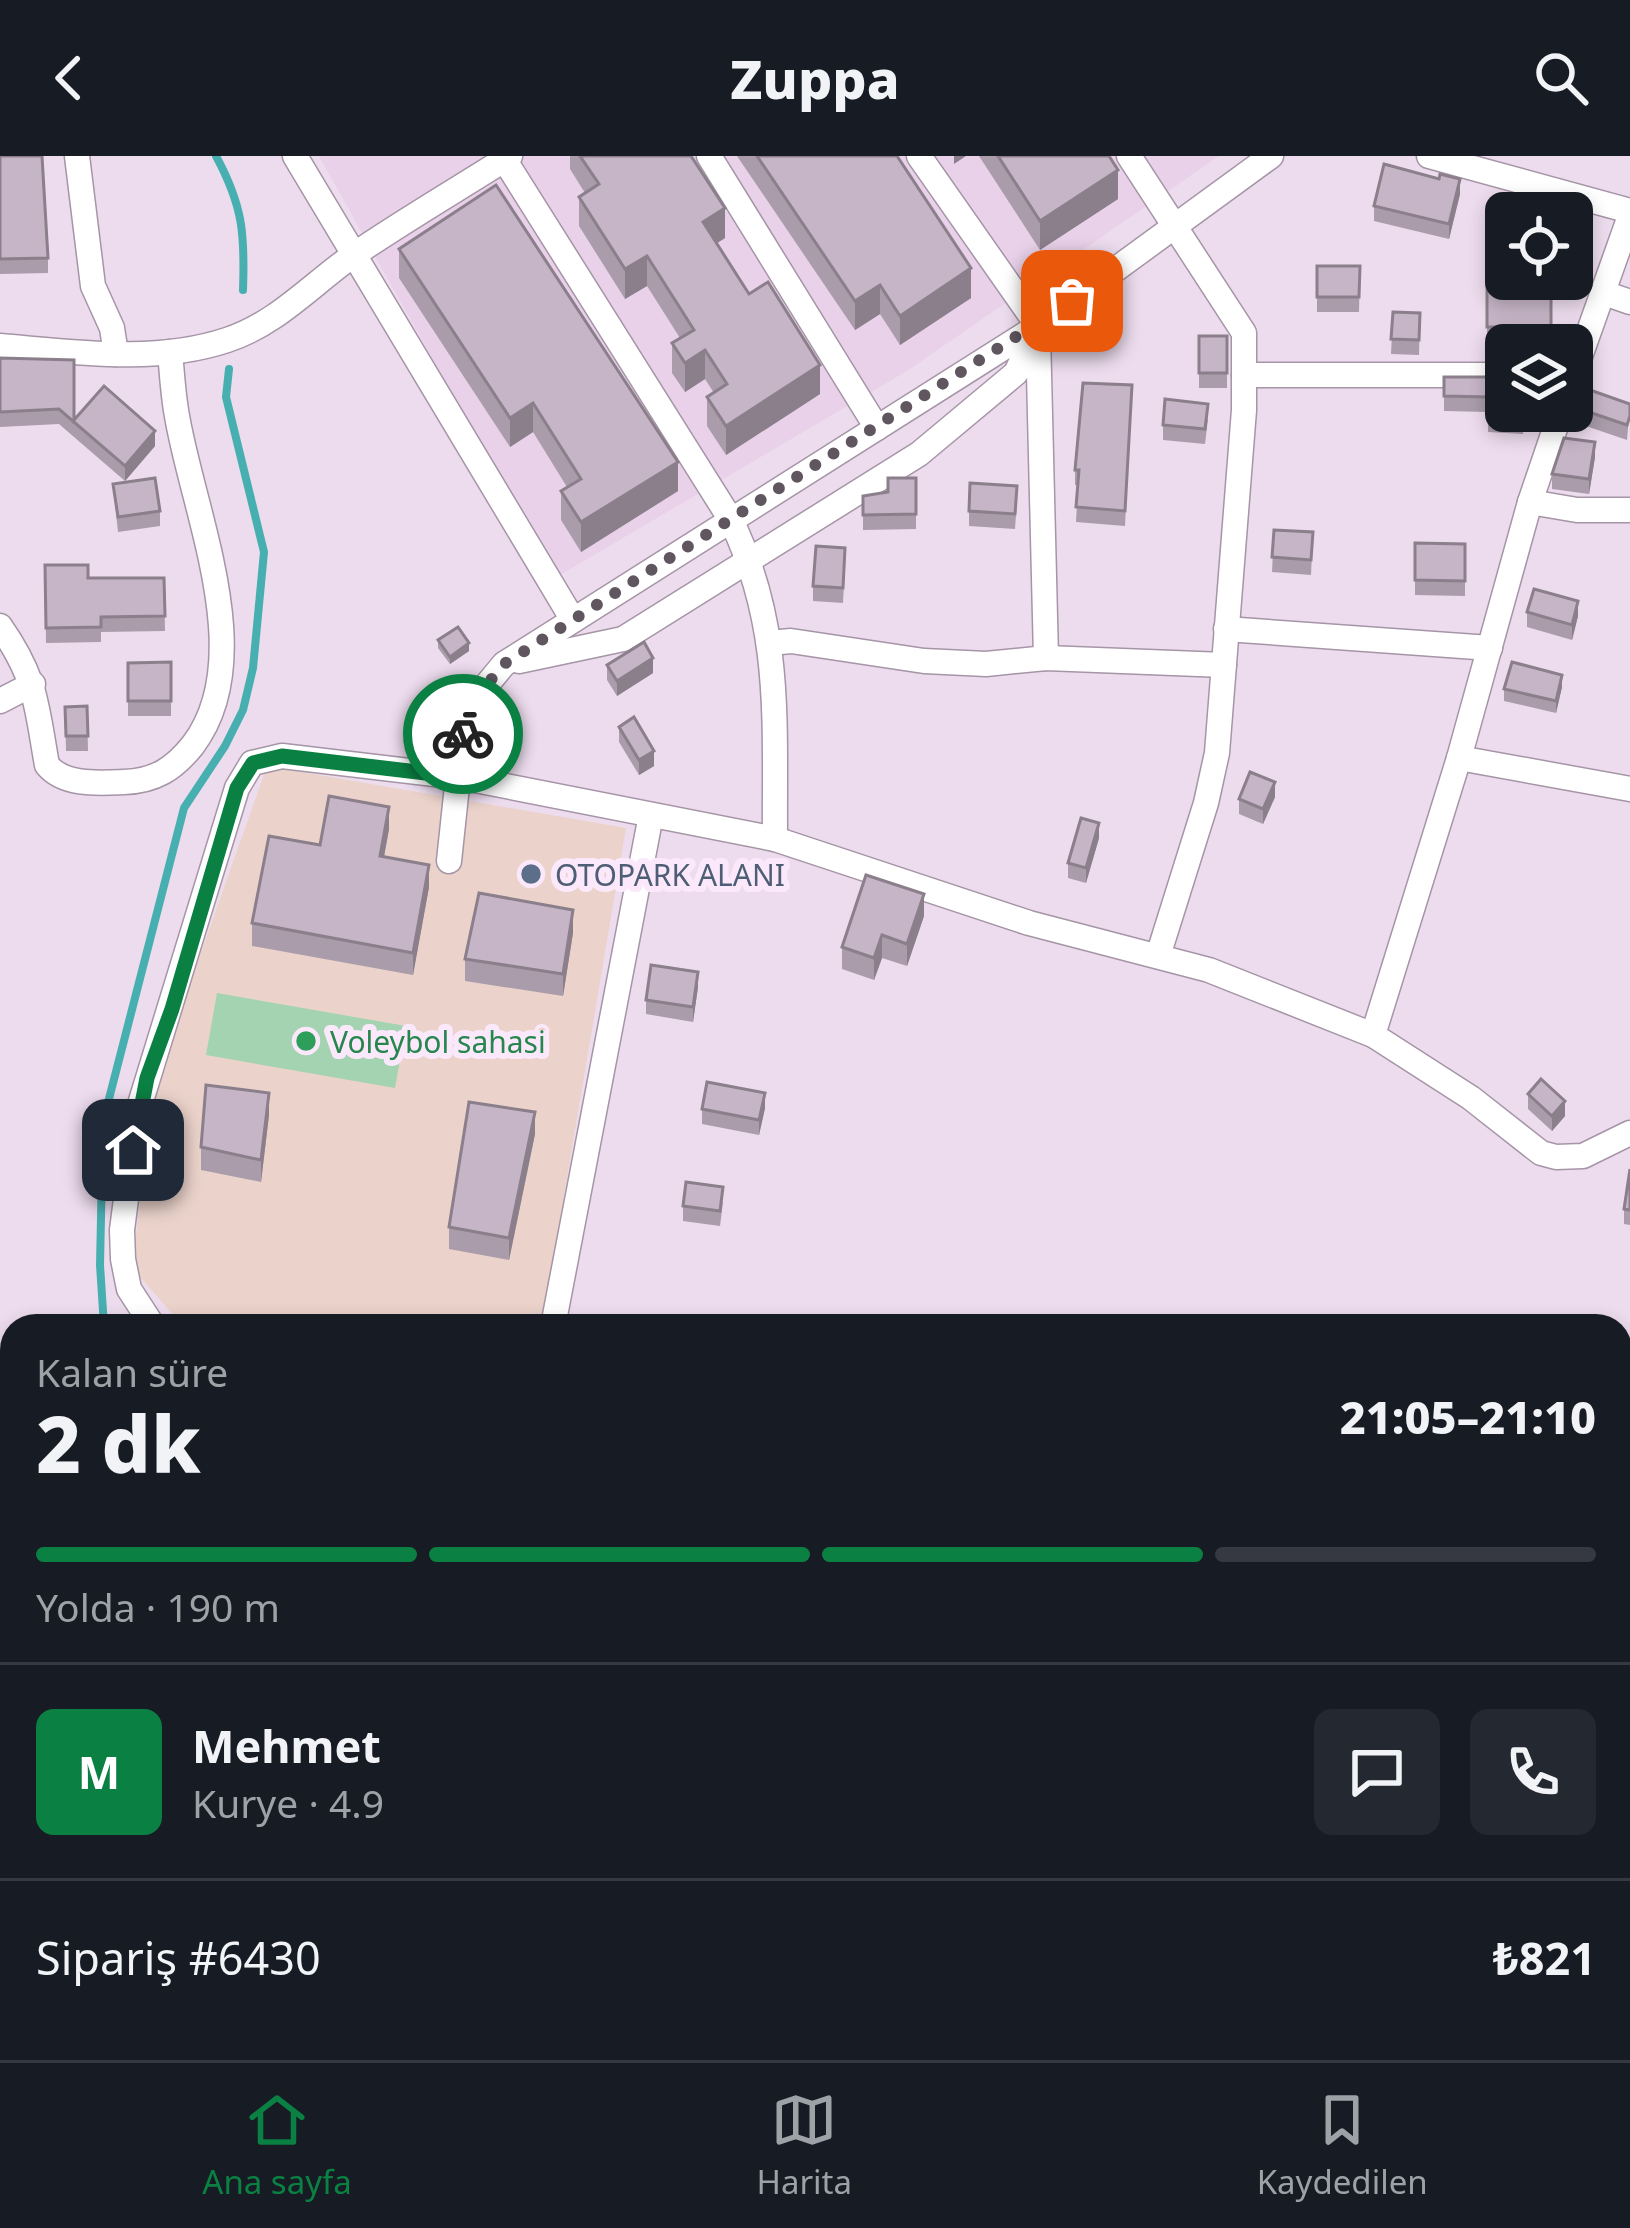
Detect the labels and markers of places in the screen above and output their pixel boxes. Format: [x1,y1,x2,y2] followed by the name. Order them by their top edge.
[1021,250,1123,352] pin
[555,854,785,895] place label: OTOPARK ALANI
[518,861,544,887] marker: OTOPARK ALANI
[330,1021,546,1062] place label: Voleybol sahasi
[293,1028,319,1054] marker: Voleybol sahasi
[82,1099,184,1201] pin

